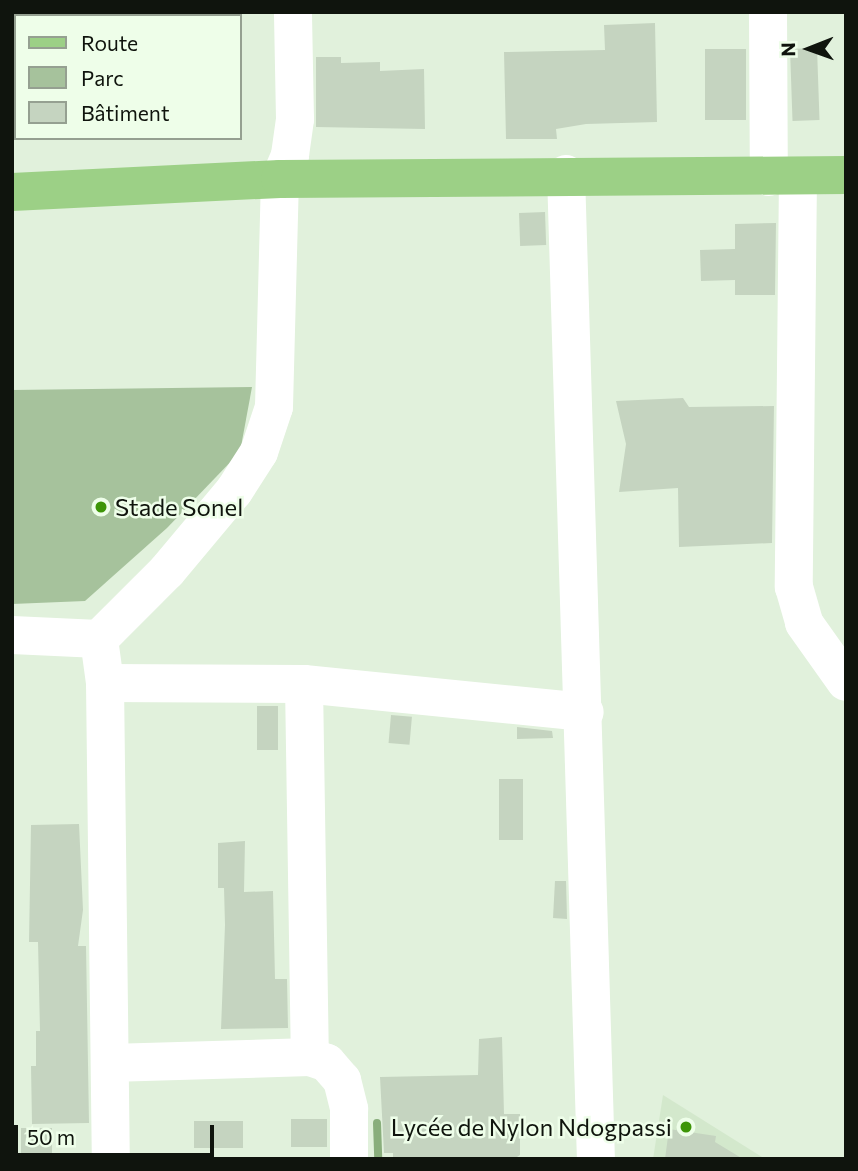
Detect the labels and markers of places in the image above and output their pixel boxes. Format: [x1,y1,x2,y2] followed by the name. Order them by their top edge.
[115,493,243,521] place label: Stade Sonel
[93,499,109,515] marker: Stade Sonel
[391,1113,672,1141] place label: Lycée de Nylon Ndogpassi
[678,1119,694,1135] marker: Lycée de Nylon Ndogpassi

